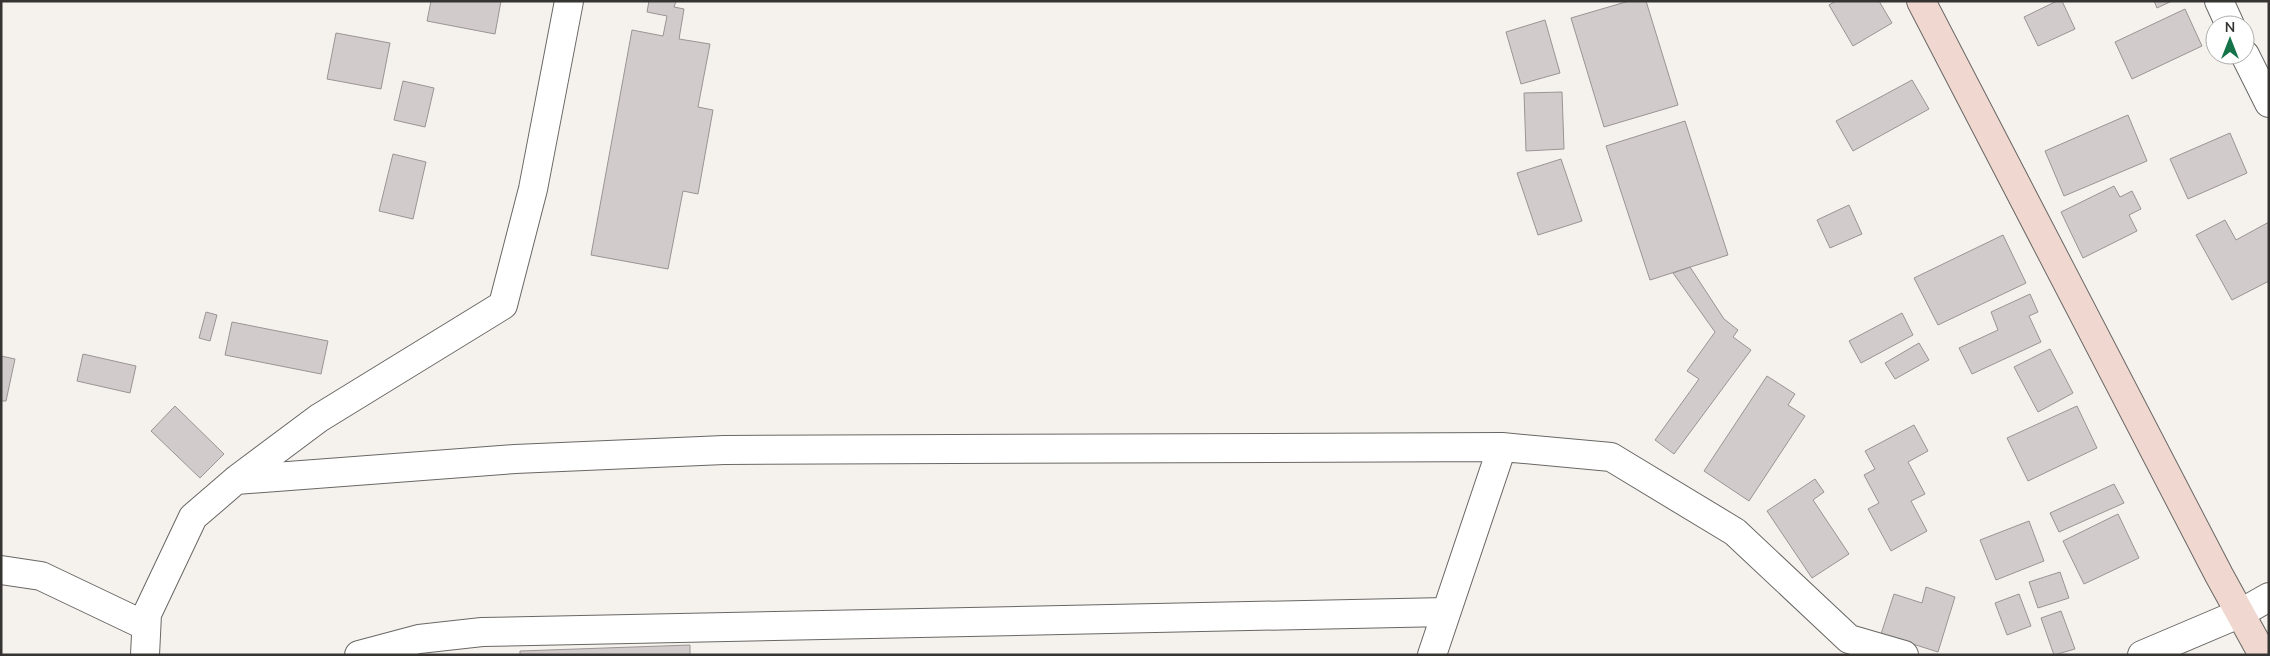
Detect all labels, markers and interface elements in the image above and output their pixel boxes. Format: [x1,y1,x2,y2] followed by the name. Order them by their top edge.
[2205,15,2255,65] north arrow
[2225,18,2235,37] text: N

